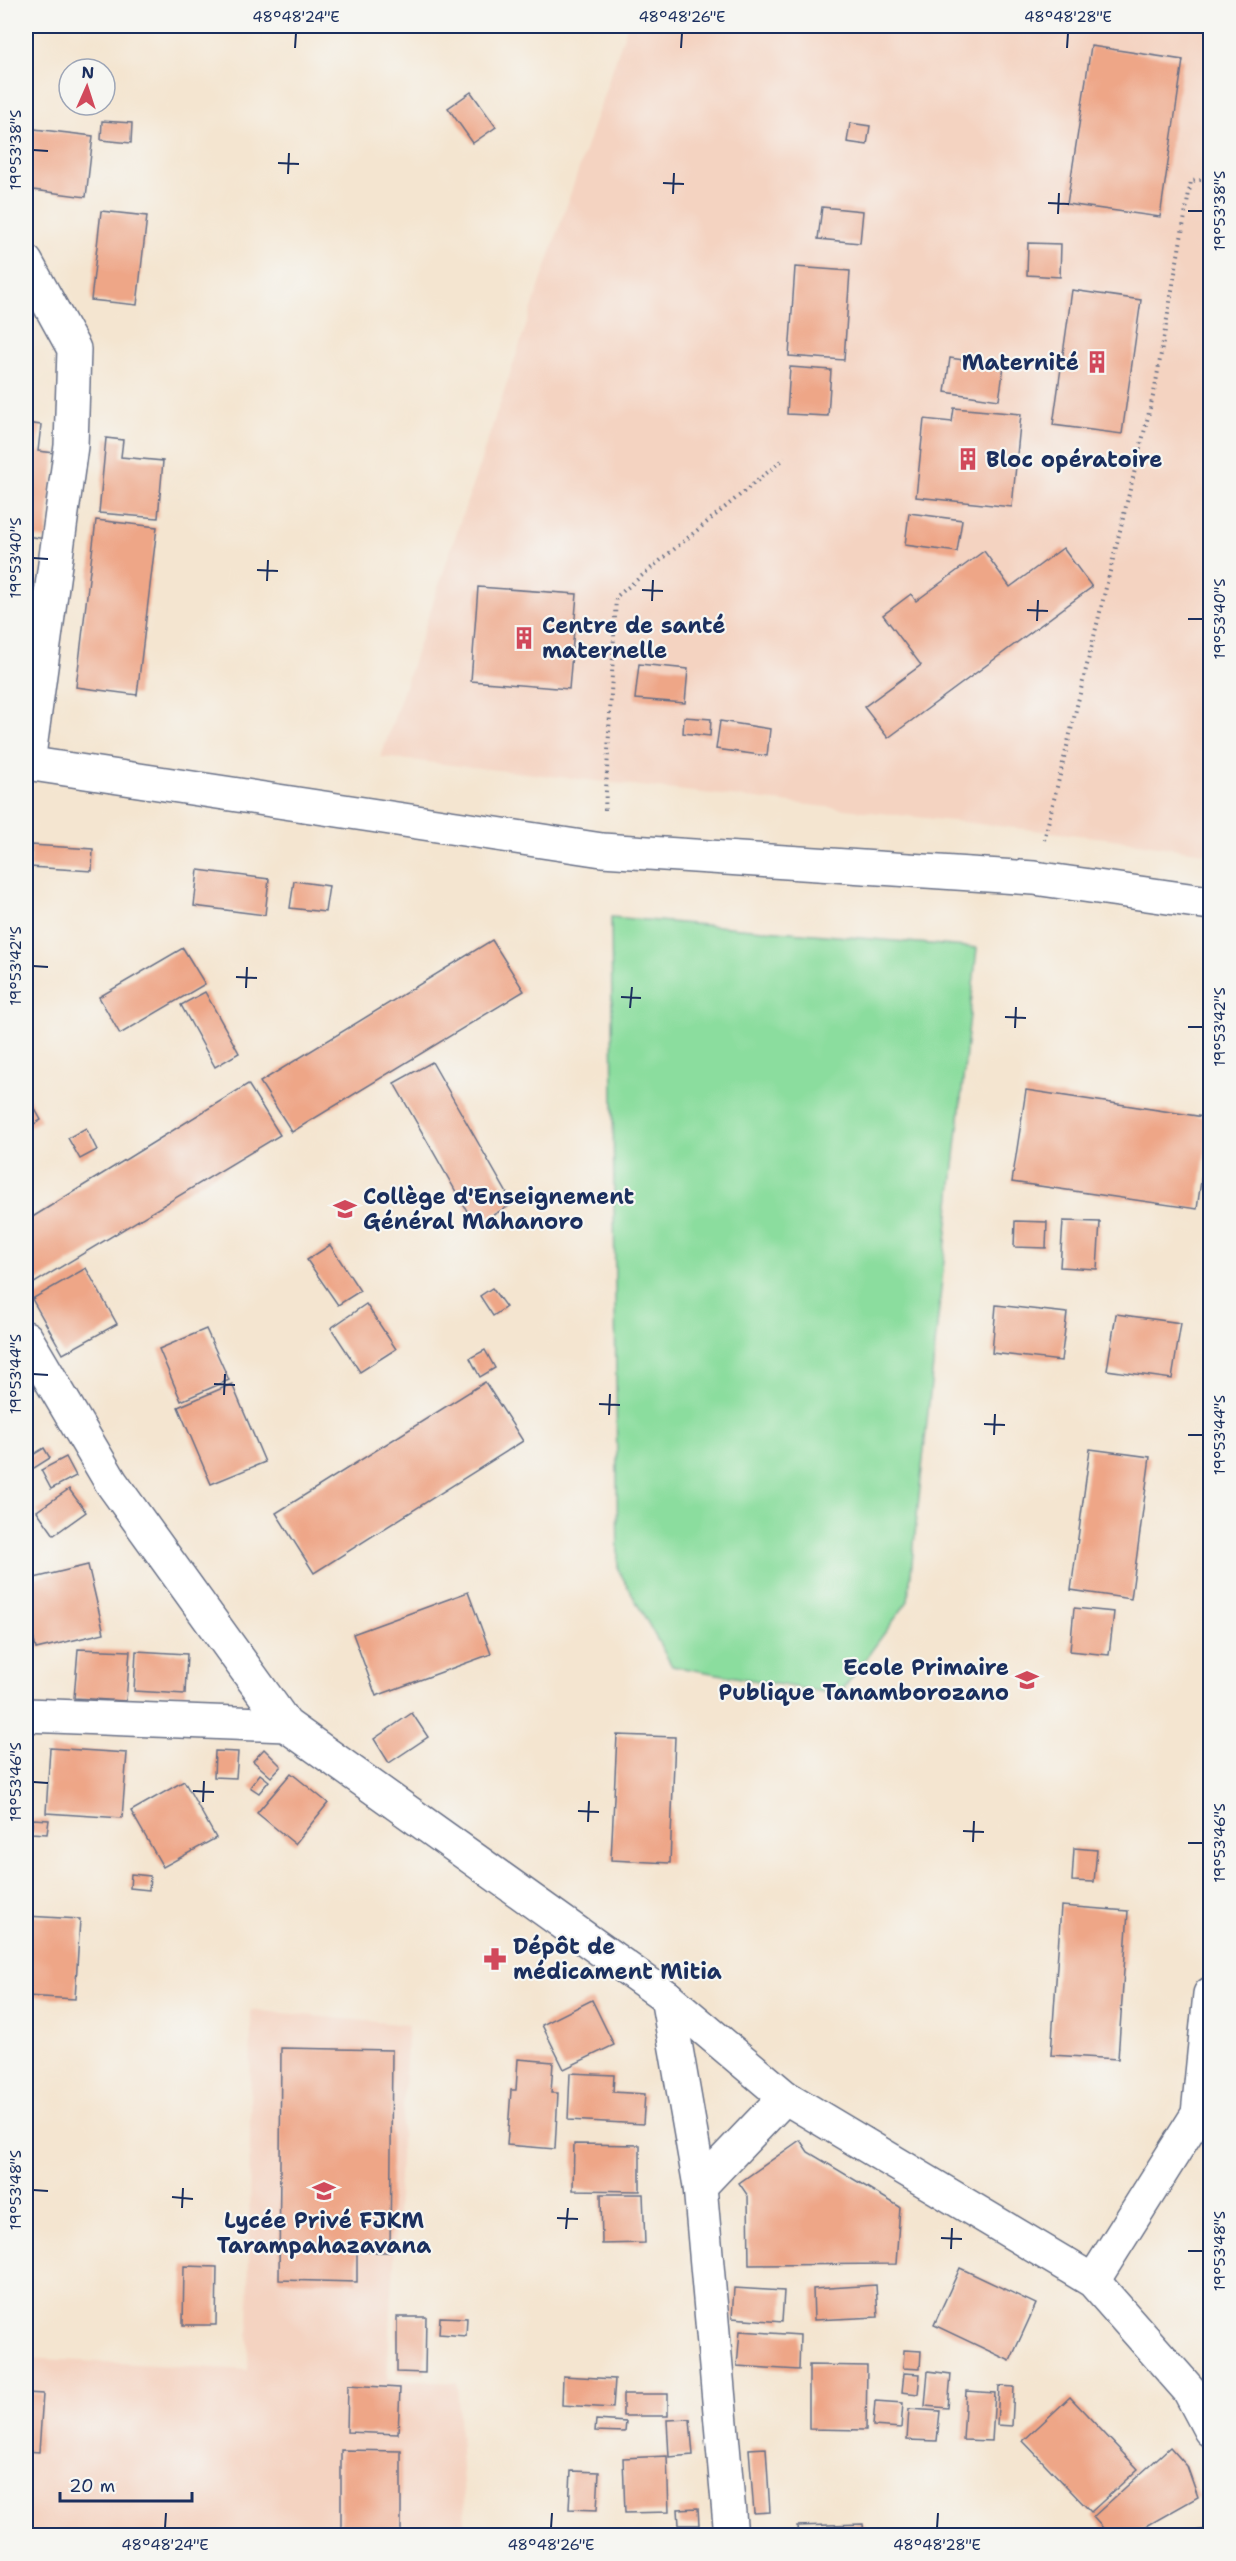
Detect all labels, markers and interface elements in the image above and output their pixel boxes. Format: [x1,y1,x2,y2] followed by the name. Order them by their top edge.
[252,7,340,27] text: 48°48'24"E
[638,7,726,27] text: 48°48'26"E
[1024,7,1112,27] text: 48°48'28"E
[57,57,117,117] north arrow
[81,62,95,83] text: N
[6,110,26,190] text: 19°53'38"S
[1210,171,1230,251] text: 19°53'38"S
[962,348,1079,377] place label: Maternité
[1084,349,1110,375] building icon: Maternité
[986,445,1162,474] place label: Bloc opératoire
[955,446,981,472] building icon: Bloc opératoire
[6,518,26,598] text: 19°53'40"S
[1210,579,1230,659] text: 19°53'40"S
[542,611,725,665] place label: Centre de santé maternelle
[511,625,537,651] building icon: Centre de santé maternelle
[6,926,26,1006] text: 19°53'42"S
[1210,987,1230,1067] text: 19°53'42"S
[363,1182,635,1236] place label: Collège d'Enseignement Général Mahanoro
[332,1196,358,1222] school or university icon: Collège d'Enseignement Général Mahanoro
[6,1334,26,1414] text: 19°53'44"S
[1210,1395,1230,1475] text: 19°53'44"S
[719,1653,1009,1707] place label: Ecole Primaire Publique Tanamborozano
[1014,1667,1040,1693] school or university icon: Ecole Primaire Publique Tanamborozano
[6,1742,26,1822] text: 19°53'46"S
[1210,1803,1230,1883] text: 19°53'46"S
[513,1932,722,1986] place label: Dépôt de médicament Mitia
[482,1946,508,1972] pharmacy icon: Dépôt de médicament Mitia
[6,2150,26,2230] text: 19°53'48"S
[311,2178,337,2204] school or university icon: Lycée Privé FJKM Tarampahazavana
[217,2206,431,2260] place label: Lycée Privé FJKM Tarampahazavana
[1210,2211,1230,2291] text: 19°53'48"S
[60,2465,192,2503] scale bar
[69,2474,115,2498] text: 20 m
[121,2535,209,2555] text: 48°48'24"E
[507,2535,595,2555] text: 48°48'26"E
[893,2535,981,2555] text: 48°48'28"E

